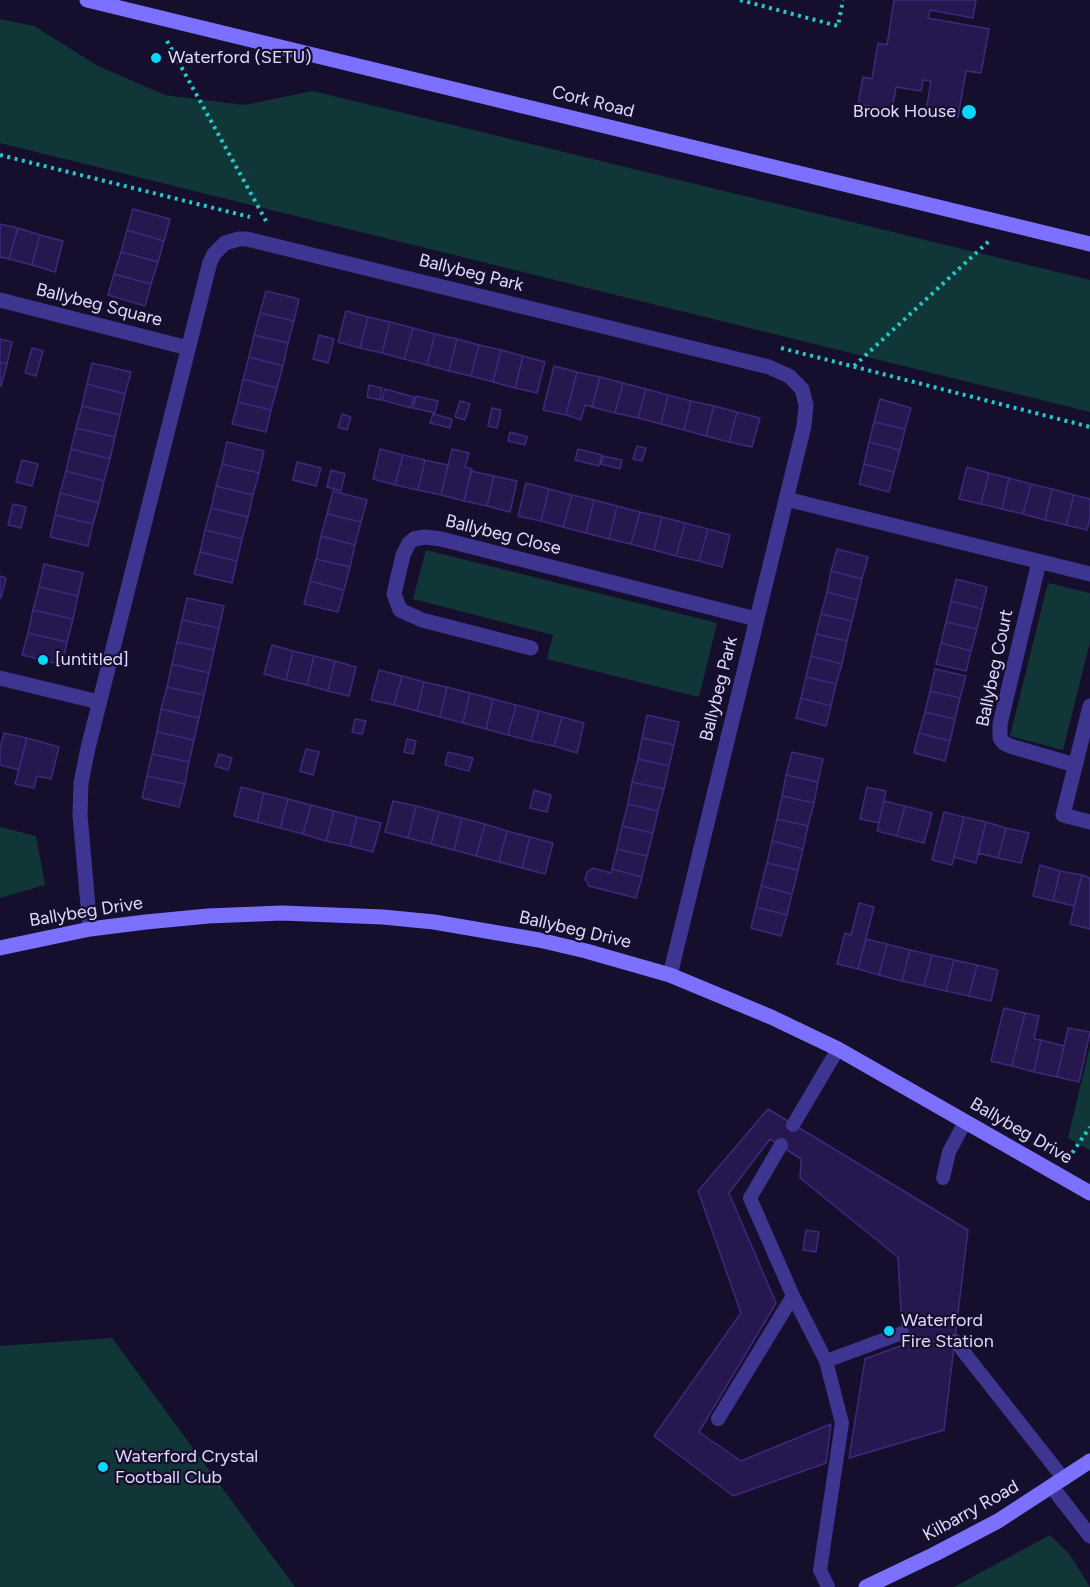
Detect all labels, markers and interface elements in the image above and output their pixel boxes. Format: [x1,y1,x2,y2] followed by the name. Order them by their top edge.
[168,47,312,69] place label: Waterford (SETU)
[149,51,163,65] marker: Waterford (SETU)
[550,81,636,123] street label: Cork Road
[853,101,956,123] place label: Brook House
[960,103,978,121] marker: Brook House
[416,250,526,296] street label: Ballybeg Park
[34,279,164,331] street label: Ballybeg Square
[443,510,563,560] street label: Ballybeg Close
[972,607,1018,729] street label: Ballybeg Court
[696,634,742,744] street label: Ballybeg Park
[55,649,129,671] place label: [untitled]
[36,653,50,667] marker: [untitled]
[28,892,144,932] street label: Ballybeg Drive
[517,907,633,953] street label: Ballybeg Drive
[966,1093,1076,1169] street label: Ballybeg Drive
[901,1310,994,1352] place label: Waterford Fire Station
[882,1324,896,1338] marker: Waterford Fire Station
[115,1446,258,1488] place label: Waterford Crystal Football Club
[96,1460,110,1474] marker: Waterford Crystal Football Club
[919,1476,1023,1546] street label: Kilbarry Road

